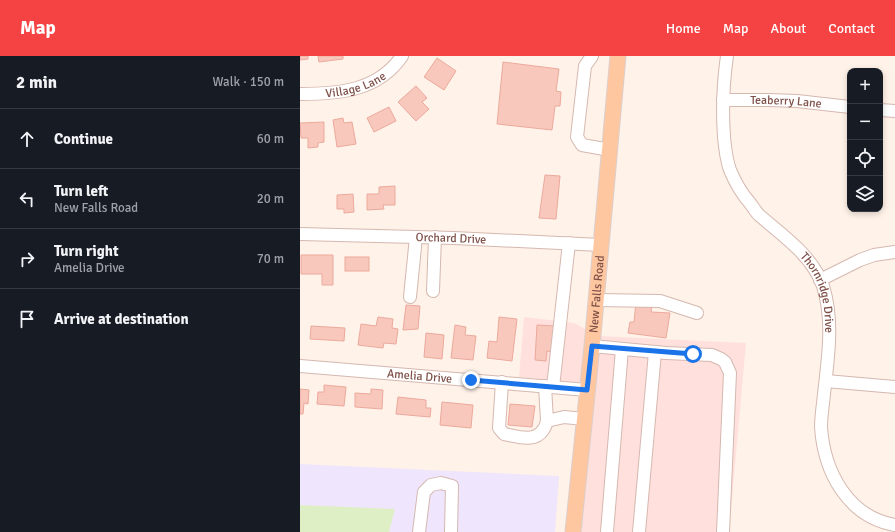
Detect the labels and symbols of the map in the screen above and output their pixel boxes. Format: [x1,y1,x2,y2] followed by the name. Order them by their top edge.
[325,68,389,101] street label: Village Lane
[750,92,822,111] street label: Teaberry Lane
[415,230,487,247] street label: Orchard Drive
[797,249,837,333] street label: Thornridge Drive
[586,255,608,334] street label: New Falls Road
[684,345,702,363] route start
[386,366,453,386] street label: Amelia Drive
[462,371,480,389] route end

